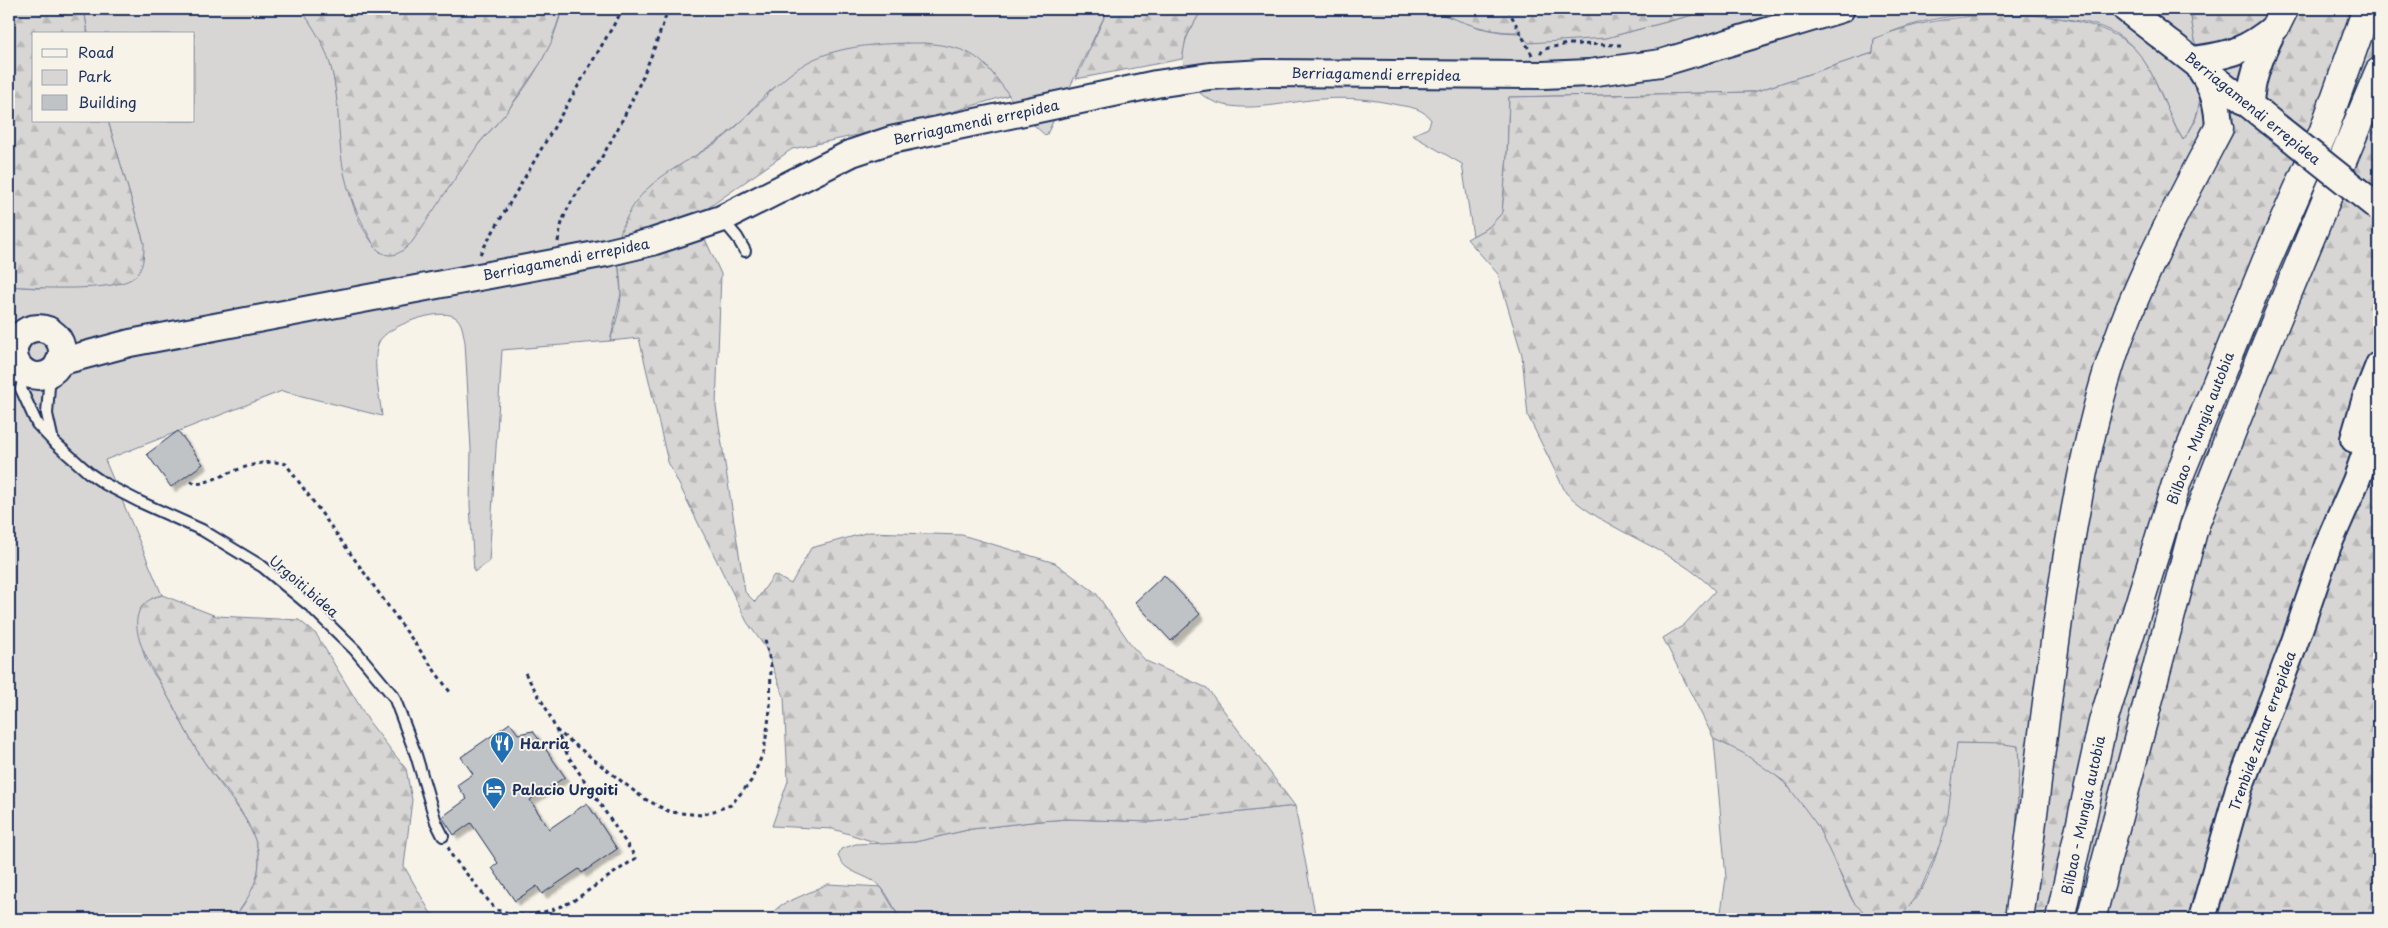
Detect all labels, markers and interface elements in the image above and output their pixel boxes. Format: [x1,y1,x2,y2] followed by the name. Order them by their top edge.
[32,32,195,122] legend
[78,40,114,63] text: Road
[2181,47,2326,170] street label: Berriagamendi errepidea
[1291,62,1461,86] street label: Berriagamendi errepidea
[78,64,112,87] text: Park
[78,90,137,113] text: Building
[891,94,1061,150] street label: Berriagamendi errepidea
[481,233,651,285] street label: Berriagamendi errepidea
[2161,348,2239,507] street label: Bilbao - Mungia autobia
[265,550,344,622] street label: Urgoiti bidea
[2223,648,2301,814] street label: Trenbide zahar errepidea
[489,730,515,764] restaurant icon: Harria
[520,733,570,754] place label: Harria
[2056,733,2110,897] street label: Bilbao - Mungia autobia
[481,776,507,810] hotel icon: Palacio Urgoiti
[512,779,618,800] place label: Palacio Urgoiti

